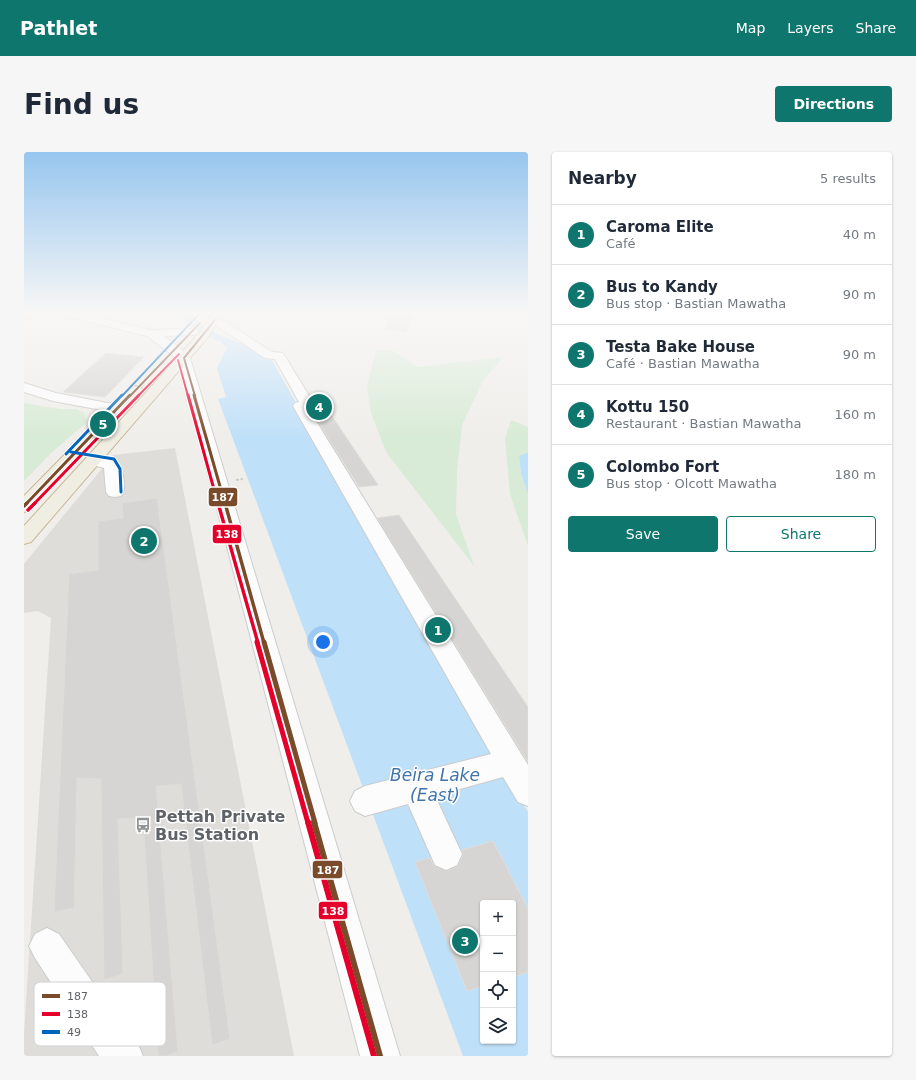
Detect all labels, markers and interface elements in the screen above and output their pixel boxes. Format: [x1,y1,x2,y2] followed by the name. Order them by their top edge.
[20,17,97,39] text: Pathlet
[736,20,765,36] text: Map
[787,20,834,36] text: Layers
[856,20,896,36] text: Share
[775,86,892,122] button: Directions
[24,88,139,121] text: Find us
[568,168,637,188] text: Nearby
[820,171,876,186] text: 5 results
[606,218,714,236] text: Caroma Elite
[576,227,586,242] text: 1
[843,227,876,242] text: 40 m
[606,236,636,251] text: Café
[606,278,718,296] text: Bus to Kandy
[576,287,586,302] text: 2
[843,287,876,302] text: 90 m
[606,296,786,311] text: Bus stop · Bastian Mawatha
[606,338,755,356] text: Testa Bake House
[576,347,586,362] text: 3
[843,347,876,362] text: 90 m
[606,356,760,371] text: Café · Bastian Mawatha
[306,392,332,422] pin: 4
[606,398,689,416] text: Kottu 150
[576,407,586,422] text: 4
[834,407,876,422] text: 160 m
[90,409,116,439] pin: 5
[606,416,801,431] text: Restaurant · Bastian Mawatha
[606,458,719,476] text: Colombo Fort
[576,467,586,482] text: 5
[834,467,876,482] text: 180 m
[606,476,777,491] text: Bus stop · Olcott Mawatha
[208,487,238,507] line badge: 187
[212,491,234,504] text: 187
[568,516,718,552] button: Save
[726,516,876,552] button: Share
[212,524,242,544] line badge: 138
[131,526,157,556] pin: 2
[216,528,238,541] text: 138
[425,615,451,645] pin: 1
[313,632,333,652] your location
[390,765,480,805] water label: Beira Lake (East)
[155,807,286,844] place label: Pettah Private Bus Station
[134,816,152,834] bus stop icon: Pettah Private Bus Station
[312,860,343,879] line badge: 187
[317,864,339,877] text: 187
[480,900,516,1044] map controls
[480,900,516,936] button: +
[318,901,348,920] line badge: 138
[322,905,344,918] text: 138
[452,926,478,956] pin: 3
[480,936,516,972] button: −
[480,972,516,1008] button: locate
[34,982,166,1046] legend
[67,990,88,1003] text: 187
[67,1008,88,1021] text: 138
[480,1008,516,1044] button: layers
[67,1026,81,1039] text: 49

